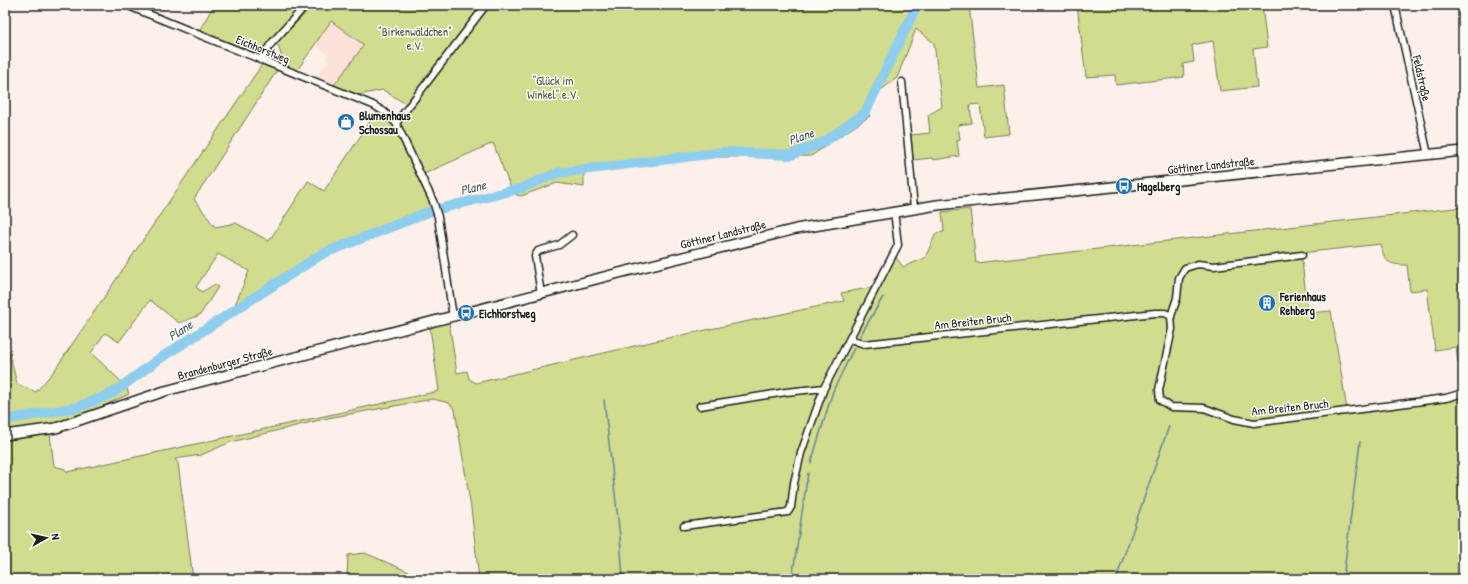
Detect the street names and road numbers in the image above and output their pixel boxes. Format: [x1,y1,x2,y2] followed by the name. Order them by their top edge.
[234,31,292,67] street label: Eichhorstweg
[1408,53,1436,103] street label: Feldstraße
[1167,152,1256,178] street label: Göttiner Landstraße
[678,215,768,253] street label: Göttiner Landstraße
[934,309,1012,333] street label: Am Breiten Bruch
[176,342,275,384] street label: Brandenburger Straße
[1251,395,1329,419] street label: Am Breiten Bruch

